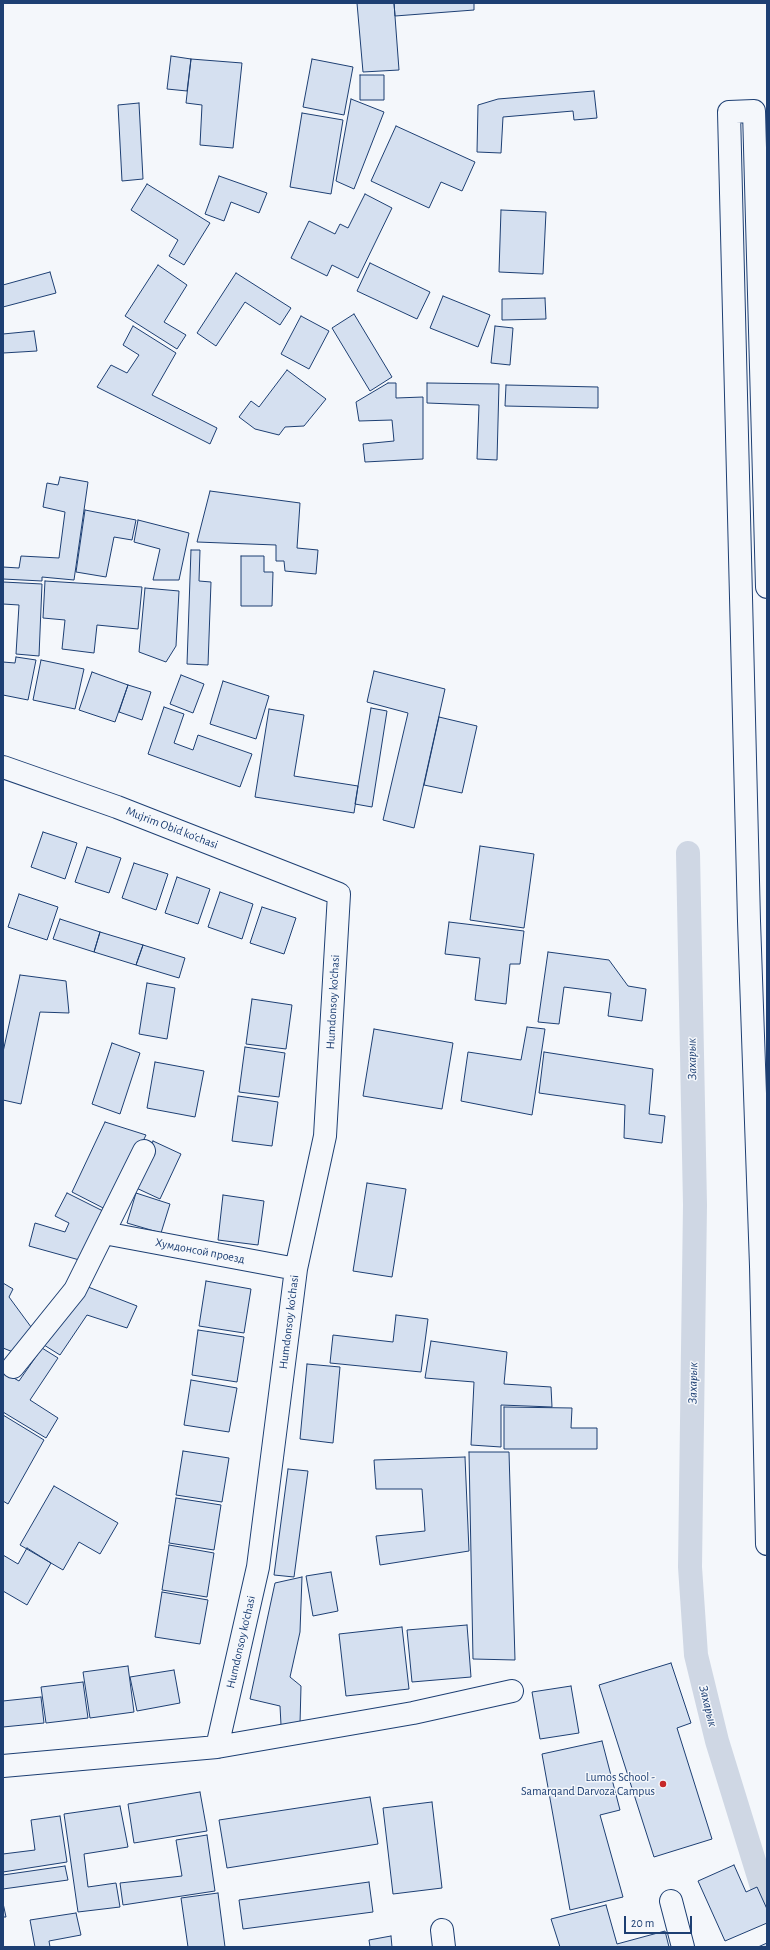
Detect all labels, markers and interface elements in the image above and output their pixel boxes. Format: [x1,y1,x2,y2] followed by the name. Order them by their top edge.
[124,804,220,852] street label: Mujrim Obid ko'chasi
[323,954,343,1050] street label: Humdonsoy ko'chasi
[684,1038,700,1080] water label: Захарык
[154,1235,246,1267] street label: Хумдонсой проезд
[276,1274,302,1370] street label: Humdonsoy ko'chasi
[685,1362,701,1404] water label: Захарык
[223,1594,259,1690] street label: Humdonsoy ko'chasi
[695,1684,721,1728] water label: Захарык
[521,1770,655,1798] place label: Lumos School - Samarqand Darvoza Campus
[658,1779,668,1789] marker: Lumos School - Samarqand Darvoza Campus
[626,1908,694,1934] scale bar
[631,1917,654,1929] text: 20 m

